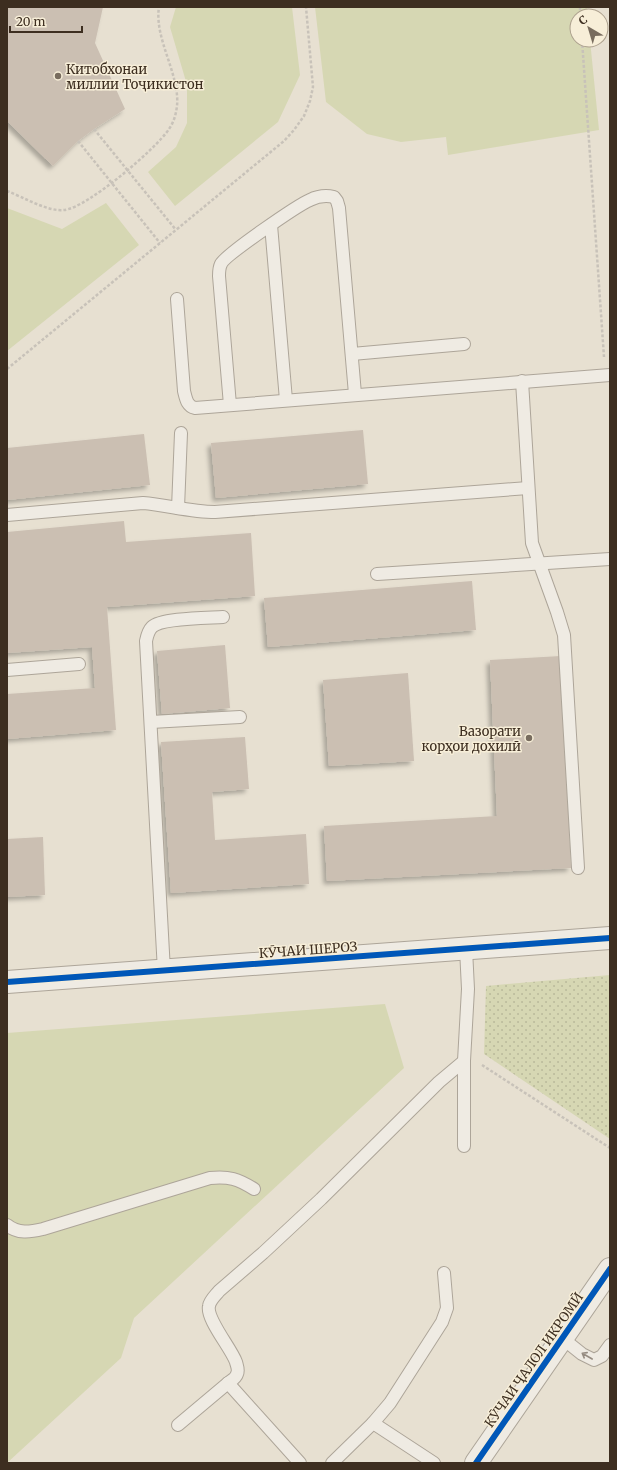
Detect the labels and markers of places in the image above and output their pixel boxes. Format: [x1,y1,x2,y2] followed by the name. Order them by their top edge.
[66,61,203,93] place label: Китобхонаи миллии Тоҷикистон
[53,71,63,81] marker: Китобхонаи миллии Тоҷикистон
[422,723,521,755] place label: Вазорати корҳои дохилӣ
[524,733,534,743] marker: Вазорати корҳои дохилӣ

